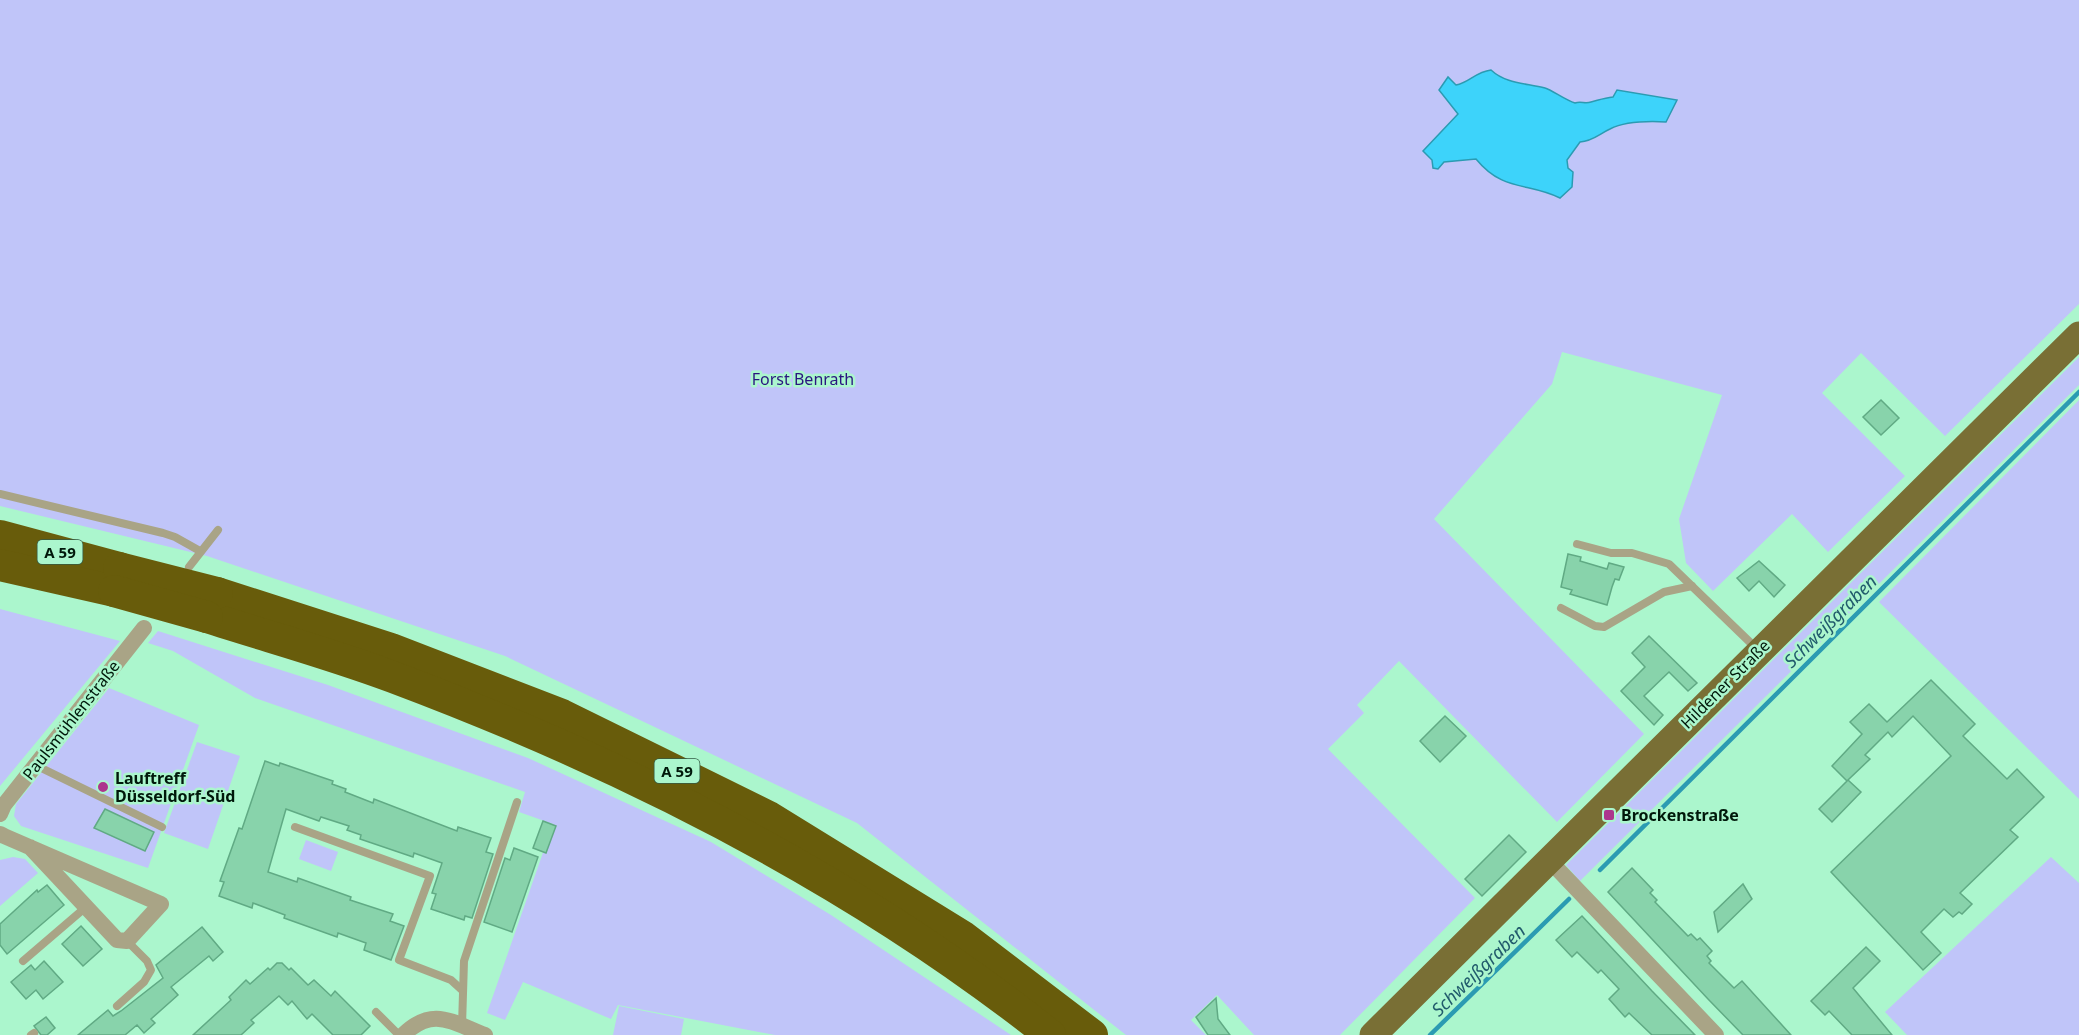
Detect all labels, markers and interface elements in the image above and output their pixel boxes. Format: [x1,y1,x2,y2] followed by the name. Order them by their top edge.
[752,368,854,390] park label: Forst Benrath
[38,540,82,564] road number: A 59
[1778,569,1882,673] water label: Schweißgraben
[1676,635,1774,733] street label: Hildener Straße
[17,656,125,784] street label: Paulsmühlenstraße
[654,759,700,783] road number: A 59
[115,767,235,807] place label: Lauftreff Düsseldorf-Süd
[96,780,110,794] marker: Lauftreff Düsseldorf-Süd
[1621,804,1739,826] place label: Brockenstraße
[1602,808,1616,822] marker: Brockenstraße
[1426,919,1530,1021] water label: Schweißgraben

